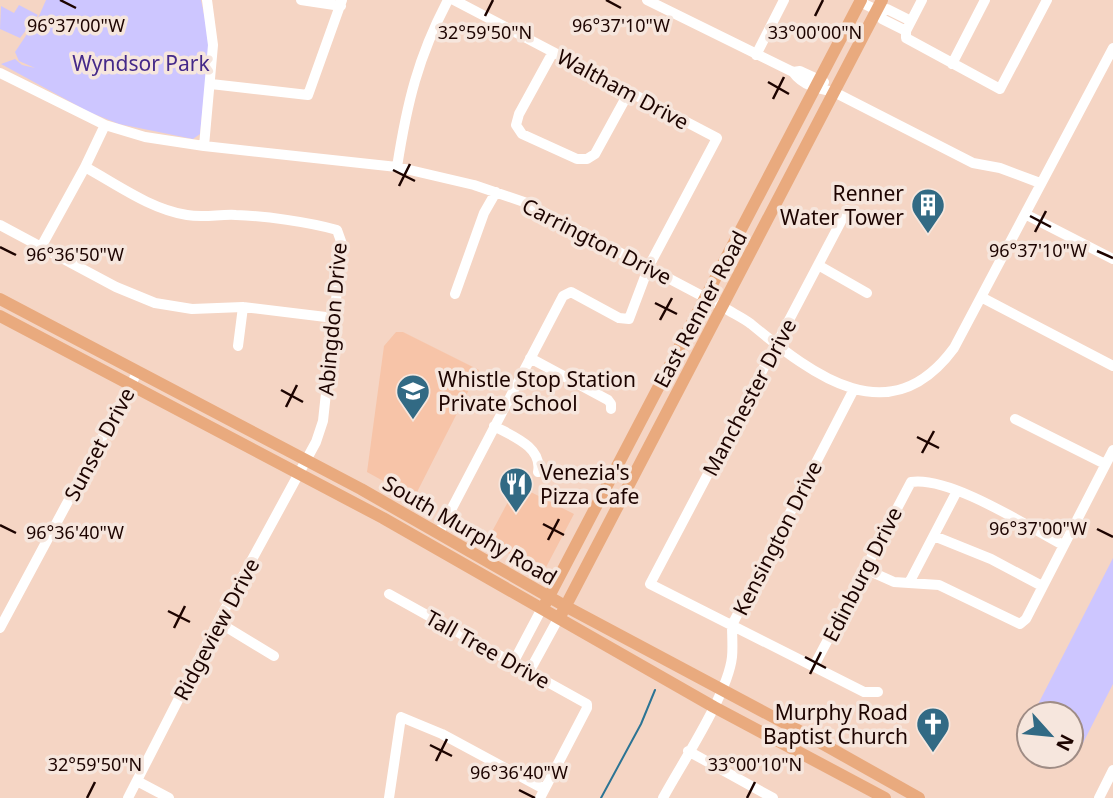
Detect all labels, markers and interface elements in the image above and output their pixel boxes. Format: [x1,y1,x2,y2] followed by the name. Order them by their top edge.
[27,13,125,37] text: 96°37'00"W
[572,13,670,37] text: 96°37'10"W
[438,20,532,44] text: 32°59'50"N
[768,20,862,44] text: 33°00'00"N
[552,42,694,136] street label: Waltham Drive
[72,49,210,77] park label: Wyndsor Park
[780,179,904,231] place label: Renner Water Tower
[909,186,947,235] building icon: Renner Water Tower
[517,191,677,291] street label: Carrington Drive
[647,226,753,392] street label: East Renner Road
[989,238,1087,262] text: 96°37'10"W
[311,241,353,397] street label: Abingdon Drive
[26,242,124,266] text: 96°36'50"W
[696,313,802,481] street label: Manchester Drive
[438,365,636,417] place label: Whistle Stop Station Private School
[394,372,432,421] school or university icon: Whistle Stop Station Private School
[57,383,141,505] street label: Sunset Drive
[726,456,828,620] street label: Kensington Drive
[540,458,639,510] place label: Venezia's Pizza Cafe
[497,465,535,514] restaurant icon: Venezia's Pizza Cafe
[378,469,562,591] street label: South Murphy Road
[816,502,908,646] street label: Edinburg Drive
[989,516,1087,540] text: 96°37'00"W
[26,520,124,544] text: 96°36'40"W
[167,553,265,705] street label: Ridgeview Drive
[421,603,555,695] street label: Tall Tree Drive
[763,698,908,750] place label: Murphy Road Baptist Church
[1015,700,1085,770] north arrow
[914,705,952,754] church icon: Murphy Road Baptist Church
[1050,730,1080,756] text: N
[48,752,142,776] text: 32°59'50"N
[708,752,802,776] text: 33°00'10"N
[470,760,568,784] text: 96°36'40"W

